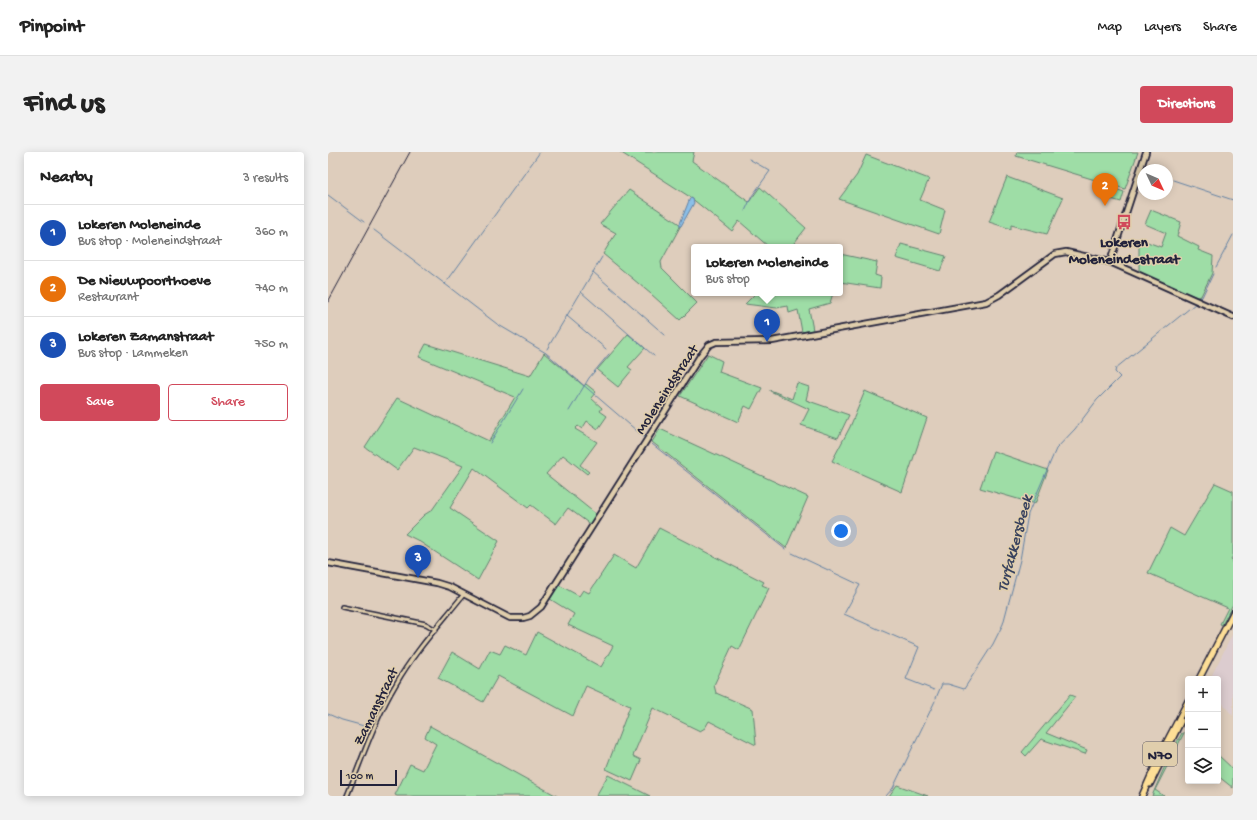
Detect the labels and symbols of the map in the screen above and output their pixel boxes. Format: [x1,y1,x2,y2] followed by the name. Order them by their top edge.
[1137,164,1173,200] north arrow
[1092,173,1118,206] pin: 2
[1115,213,1133,231] bus stop icon: Lokeren Moleneindestraat
[1069,234,1181,269] place label: Lokeren Moleneindestraat
[754,309,780,342] pin: 1
[632,340,704,438] street label: Moleneindstraat
[994,492,1039,594] water label: Turfakkersbeek
[831,521,851,541] your location
[405,545,431,578] pin: 3
[350,664,404,749] street label: Zamanstraat
[1143,742,1177,766] road number: N70
[340,768,397,787] scale bar

